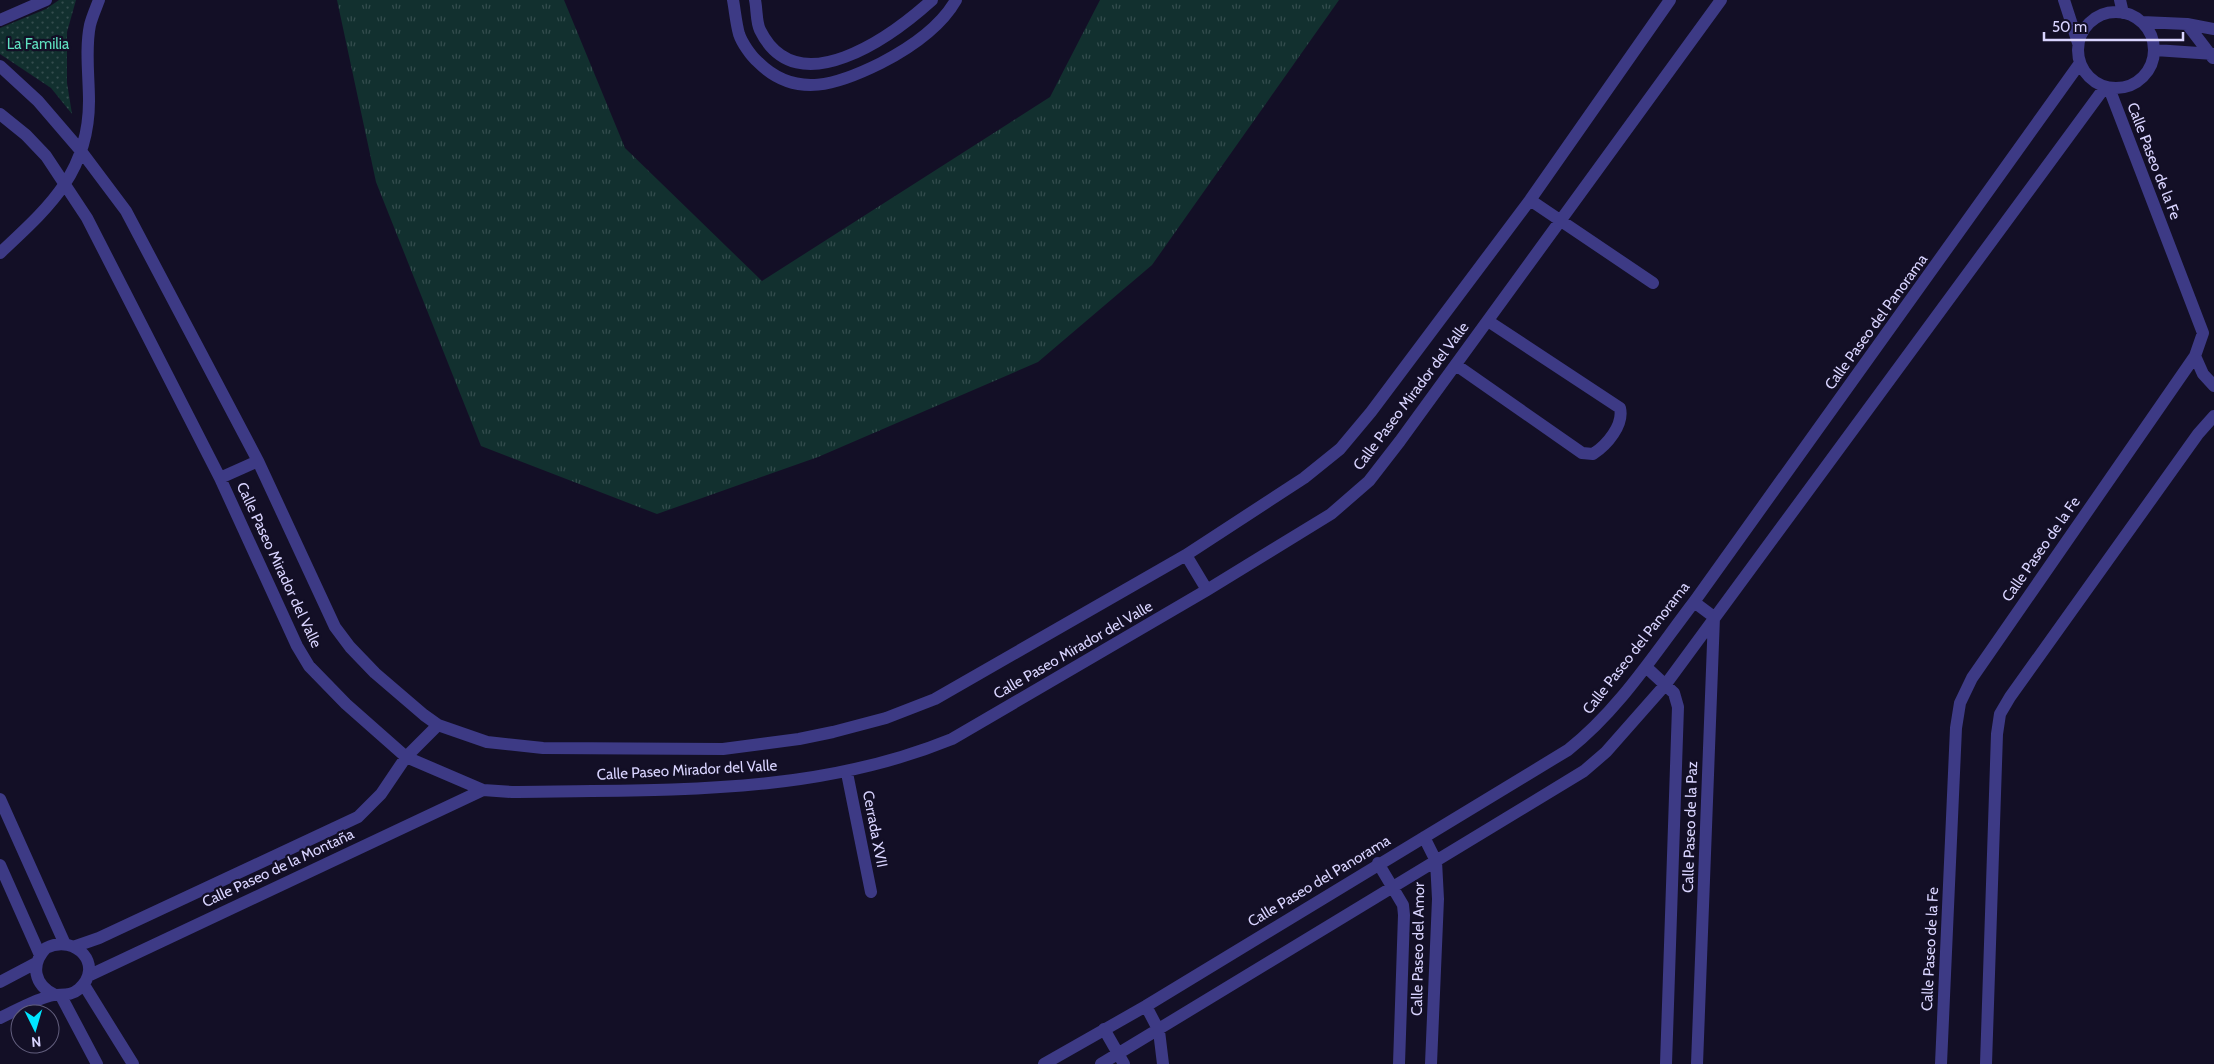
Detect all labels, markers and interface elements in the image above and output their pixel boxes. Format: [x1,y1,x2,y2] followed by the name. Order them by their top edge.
[2044,10,2183,42] scale bar
[2052,18,2087,36] text: 50 m
[7,35,70,53] park label: La Familia
[2123,100,2185,222] street label: Calle Paseo de la Fe
[1821,250,1932,393] street label: Calle Paseo del Panorama
[1349,318,1473,474] street label: Calle Paseo Mirador del Valle
[233,479,325,651] street label: Calle Paseo Mirador del Valle
[1998,493,2084,605] street label: Calle Paseo de la Fe
[1579,578,1694,718] street label: Calle Paseo del Panorama
[990,597,1156,703] street label: Calle Paseo Mirador del Valle
[596,756,778,784] street label: Calle Paseo Mirador del Valle
[1679,761,1701,893] street label: Calle Paseo de la Paz
[859,789,891,869] street label: Cerrada XVII
[199,825,357,911] street label: Calle Paseo de la Montaña
[1245,831,1394,931] street label: Calle Paseo del Panorama
[1408,882,1428,1016] street label: Calle Paseo del Amor
[1918,886,1942,1011] street label: Calle Paseo de la Fe
[10,1004,60,1054] north arrow
[30,1033,42,1051] text: N

